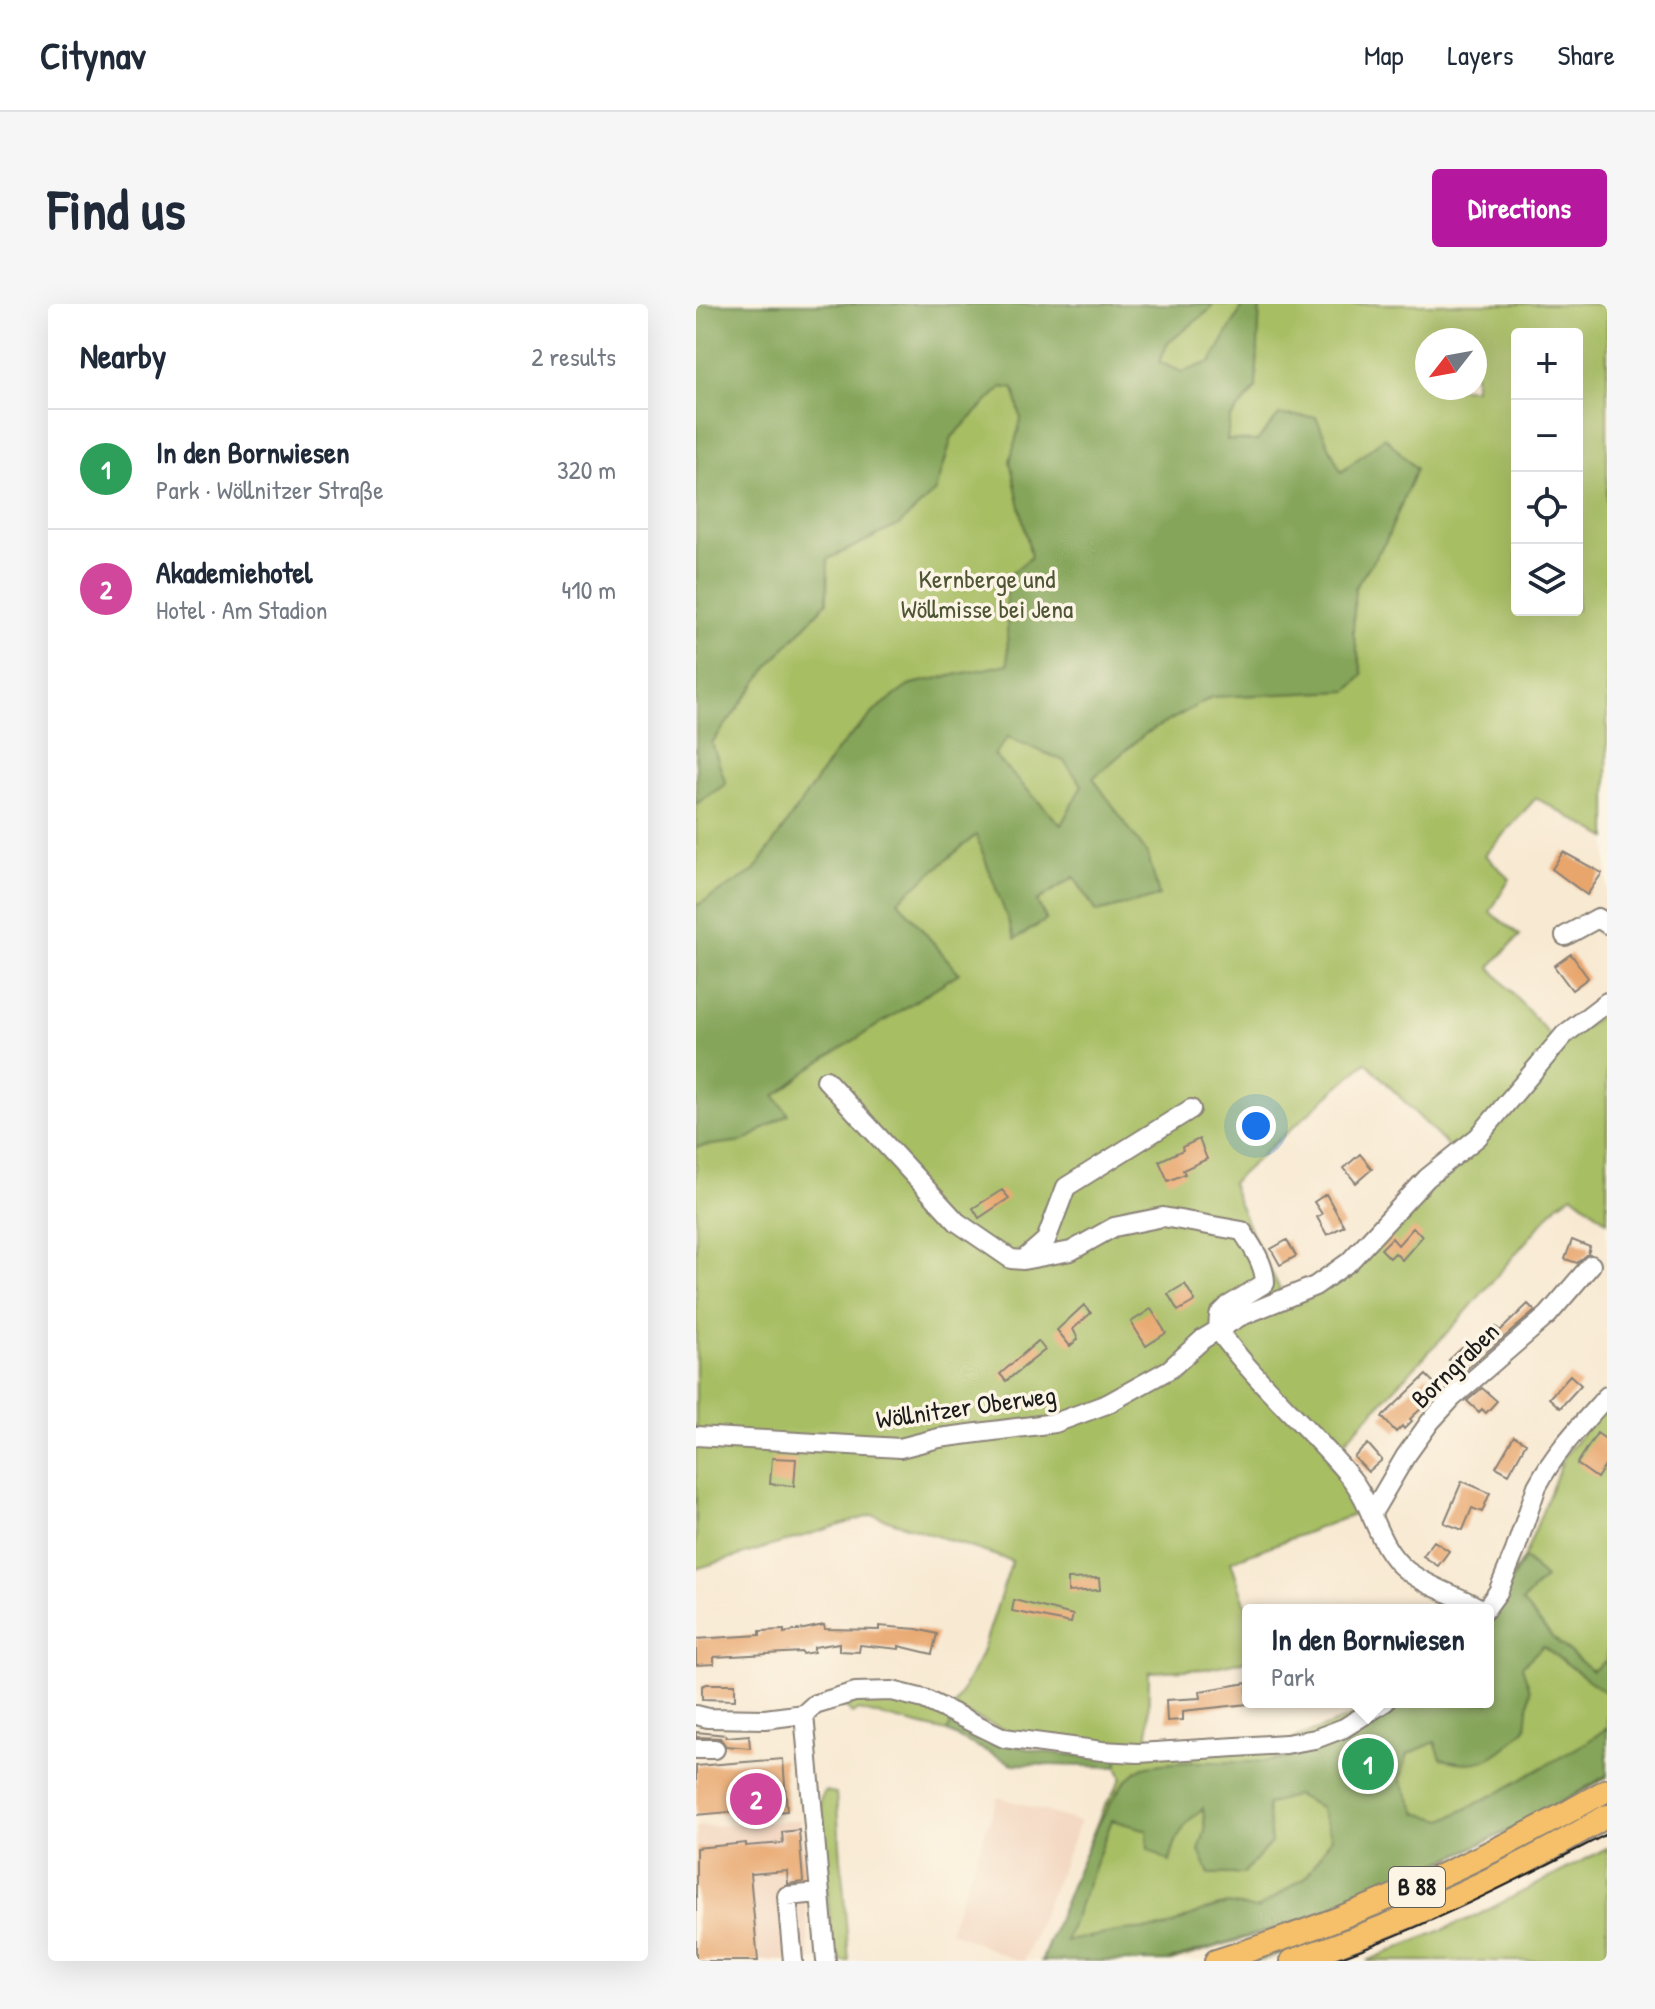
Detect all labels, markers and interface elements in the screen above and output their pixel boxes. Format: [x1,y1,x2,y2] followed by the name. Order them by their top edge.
[40,29,146,81] text: Citynav
[1364,36,1404,74] text: Map
[1448,36,1513,74] text: Layers
[1557,36,1615,74] text: Share
[1432,169,1607,247] button: Directions
[48,171,186,246] text: Find us
[1415,328,1487,400] north arrow
[1511,328,1583,616] map controls
[1511,328,1583,400] button: +
[80,333,166,379] text: Nearby
[531,339,616,374] text: 2 results
[1511,400,1583,472] button: −
[156,432,350,472] text: In den Bornwiesen
[101,452,111,487] text: 1
[557,452,616,487] text: 320 m
[156,472,384,507] text: Park · Wöllnitzer Straße
[1511,472,1583,544] button: locate
[1511,544,1583,616] button: layers
[156,552,312,592] text: Akademiehotel
[901,561,1073,626] park label: Kernberge und Wöllmisse bei Jena
[100,572,112,607] text: 2
[562,572,616,607] text: 410 m
[156,592,328,627] text: Hotel · Am Stadion
[1236,1106,1276,1146] your location
[1403,1314,1506,1415] street label: Borngraben
[874,1377,1058,1436] street label: Wöllnitzer Oberweg
[1242,1604,1494,1708] popup
[1271,1619,1465,1659] text: In den Bornwiesen
[1271,1659,1315,1694] text: Park
[1342,1734,1394,1794] pin: 1
[730,1769,782,1829] pin: 2
[1389,1867,1445,1907] road number: B 88

